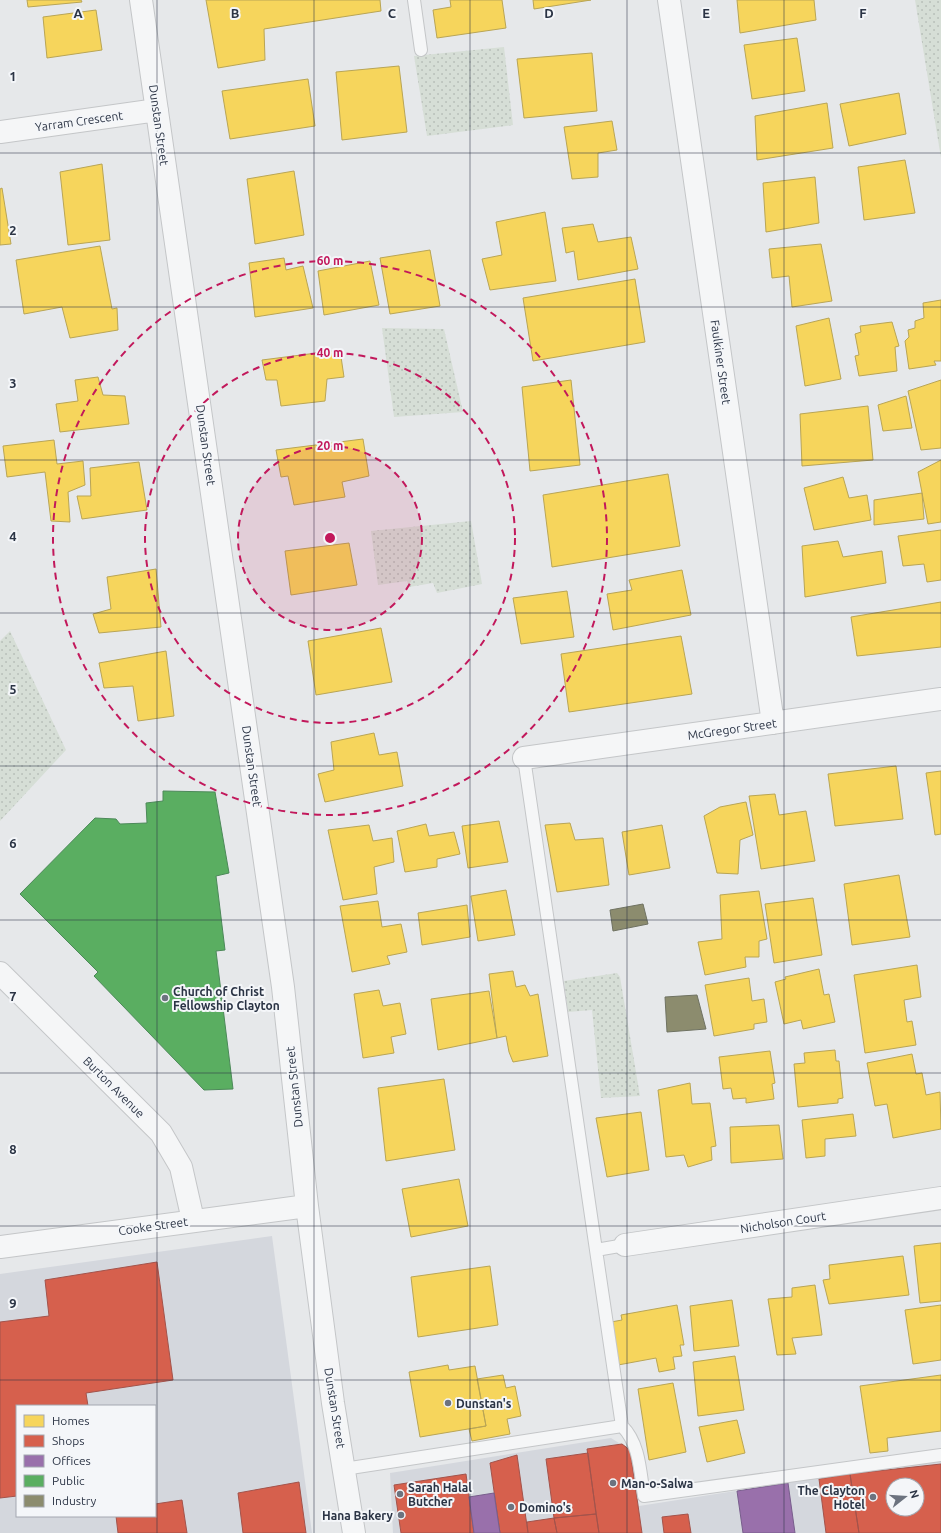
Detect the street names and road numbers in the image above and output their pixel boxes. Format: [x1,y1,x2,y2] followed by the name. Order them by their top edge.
[147,84,171,166] street label: Dunstan Street
[34,108,124,134] street label: Yarram Crescent
[709,319,733,405] street label: Faulkiner Street
[194,404,218,486] street label: Dunstan Street
[687,716,778,742] street label: McGregor Street
[240,725,264,807] street label: Dunstan Street
[283,1046,305,1128] street label: Dunstan Street
[81,1054,147,1120] street label: Burton Avenue
[739,1209,827,1235] street label: Nicholson Court
[117,1215,189,1237] street label: Cooke Street
[322,1367,348,1449] street label: Dunstan Street

